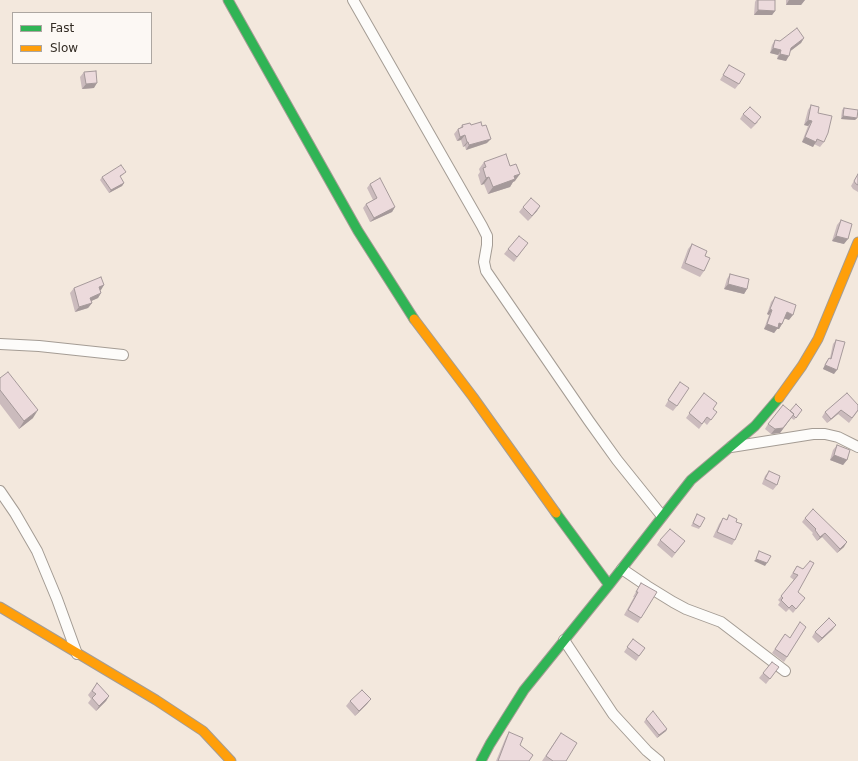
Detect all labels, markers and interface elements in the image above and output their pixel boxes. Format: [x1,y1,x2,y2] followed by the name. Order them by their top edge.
[12,12,152,64] legend
[50,21,74,35] text: Fast
[50,41,78,55] text: Slow

